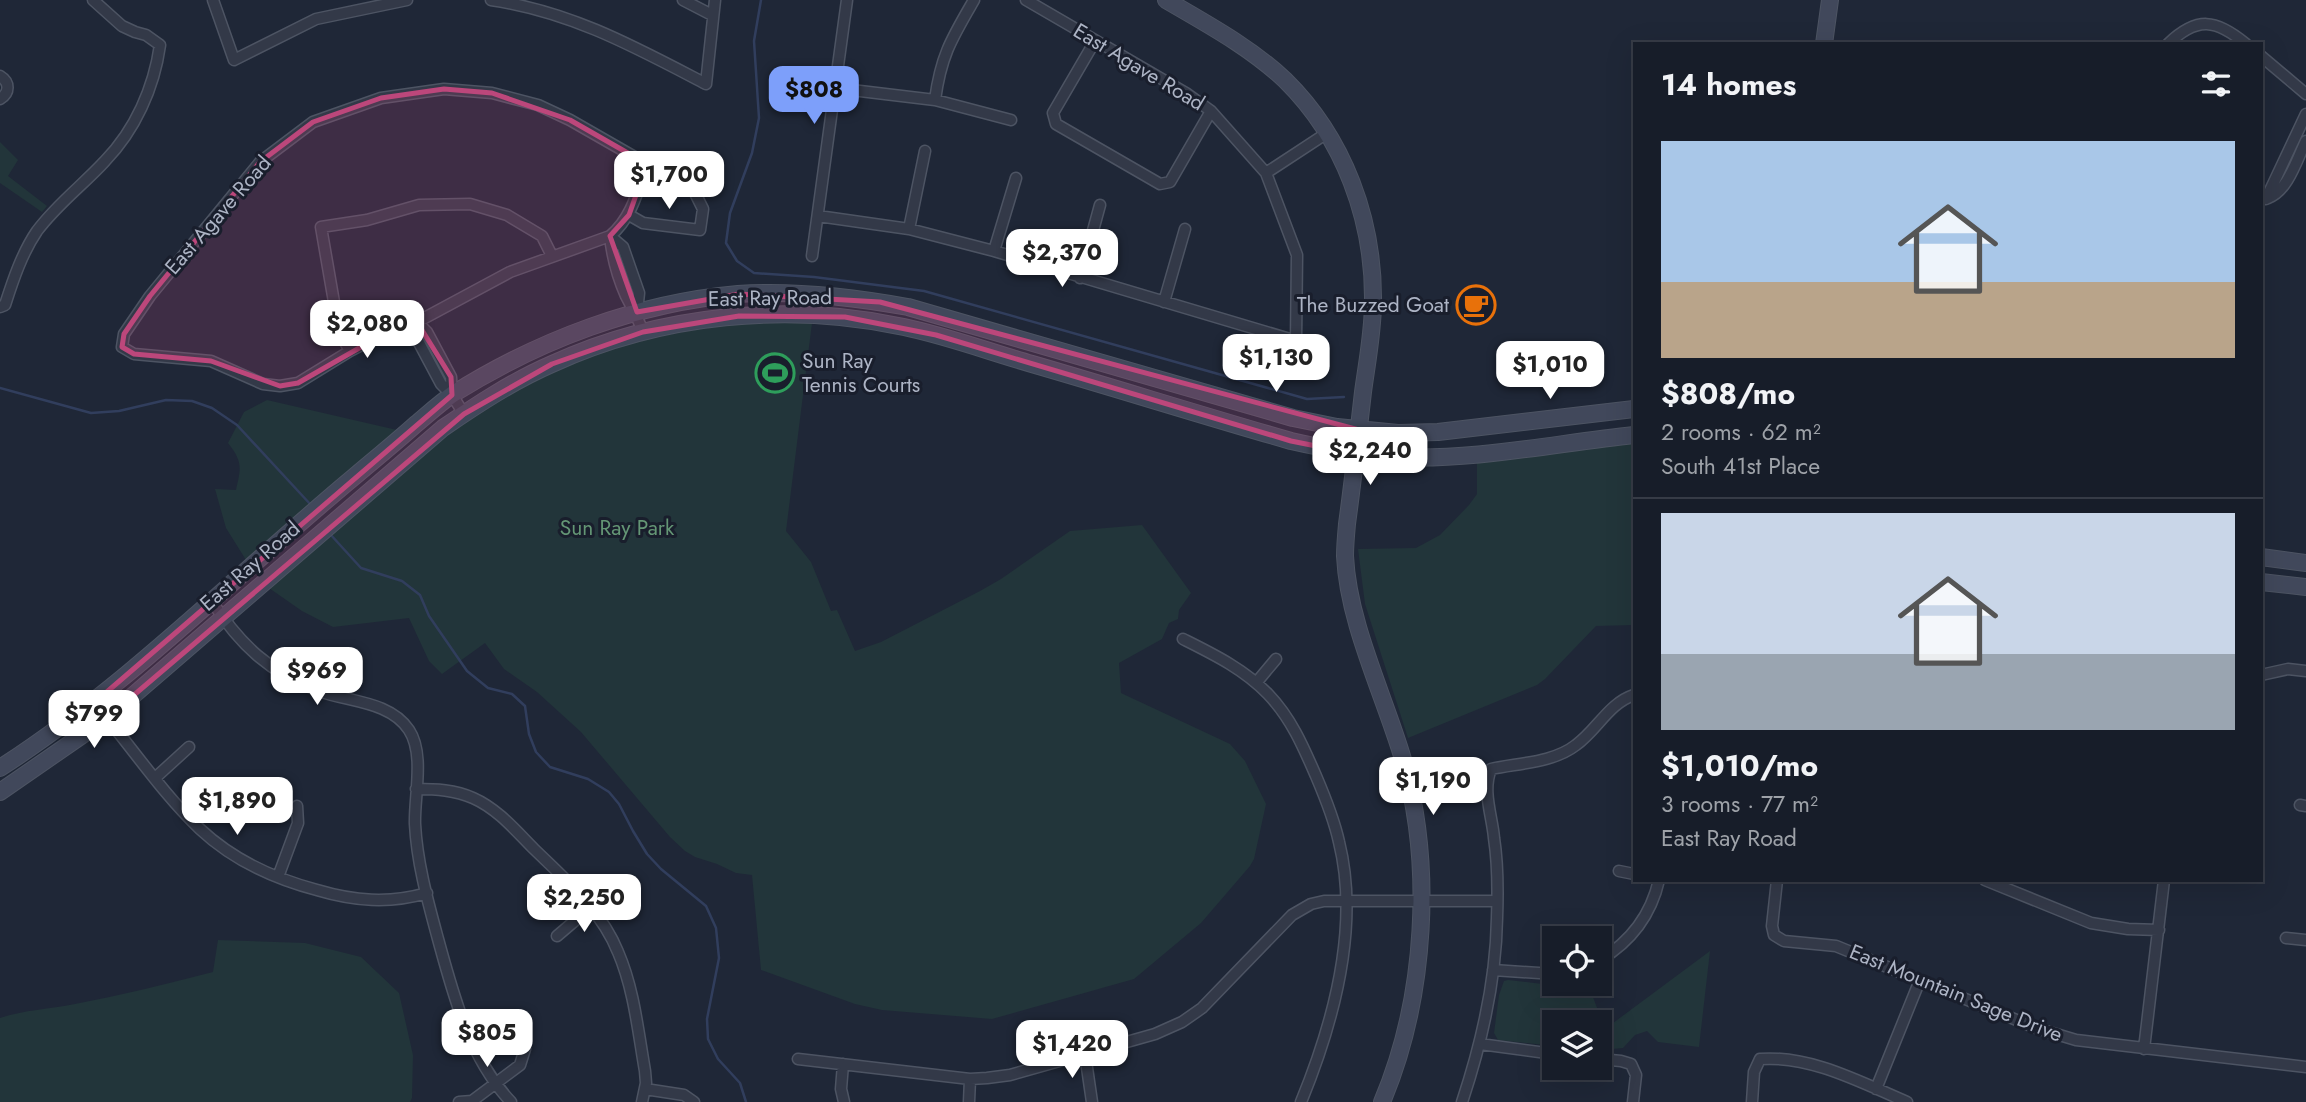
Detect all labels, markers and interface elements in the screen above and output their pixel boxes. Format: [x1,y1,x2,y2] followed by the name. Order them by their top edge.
[1068,16,1210,118] street label: East Agave Road
[1661,63,1796,106] text: 14 homes
[2197,65,2235,103] icon: filters
[773,66,855,126] pin: $808
[785,72,843,106] text: $808
[158,149,278,281] street label: East Agave Road
[612,152,726,211] pin: $1,700
[630,157,708,191] text: $1,700
[1885,186,2011,312] icon: home
[1005,230,1119,289] pin: $2,370
[1022,235,1102,269] text: $2,370
[708,282,832,314] street label: East Ray Road
[1455,284,1497,326] cafe icon: The Buzzed Goat
[1297,290,1449,320] place label: The Buzzed Goat
[310,300,424,360] pin: $2,080
[326,306,408,340] text: $2,080
[1219,334,1333,394] pin: $1,130
[1239,340,1313,374] text: $1,130
[1493,342,1607,401] pin: $1,010
[802,346,920,400] place label: Sun Ray Tennis Courts
[1512,347,1588,381] text: $1,010
[754,352,796,394] sports icon: Sun Ray Tennis Courts
[1661,372,1795,415] text: $808/mo
[1661,415,1821,449] text: 2 rooms · 62 m²
[1313,428,1427,487] pin: $2,240
[1328,433,1412,467] text: $2,240
[1661,449,1820,483] text: South 41st Place
[560,513,675,543] park label: Sun Ray Park
[193,514,307,618] street label: East Ray Road
[1885,558,2011,684] icon: home
[276,648,358,707] pin: $969
[287,653,347,687] text: $969
[53,690,135,750] pin: $799
[65,696,123,730] text: $799
[1661,744,1818,787] text: $1,010/mo
[1376,758,1490,817] pin: $1,190
[1395,763,1471,797] text: $1,190
[180,778,294,837] pin: $1,890
[198,783,276,817] text: $1,890
[1661,787,1818,821] text: 3 rooms · 77 m²
[1661,821,1797,855] text: East Ray Road
[527,874,641,934] pin: $2,250
[543,880,625,914] text: $2,250
[1542,926,1612,1080] map controls
[1542,926,1612,996] button: locate
[1845,937,2067,1050] street label: East Mountain Sage Drive
[446,1010,528,1069] pin: $805
[1542,1010,1612,1080] button: layers
[458,1015,516,1049] text: $805
[1015,1020,1129,1080] pin: $1,420
[1032,1026,1112,1060] text: $1,420

